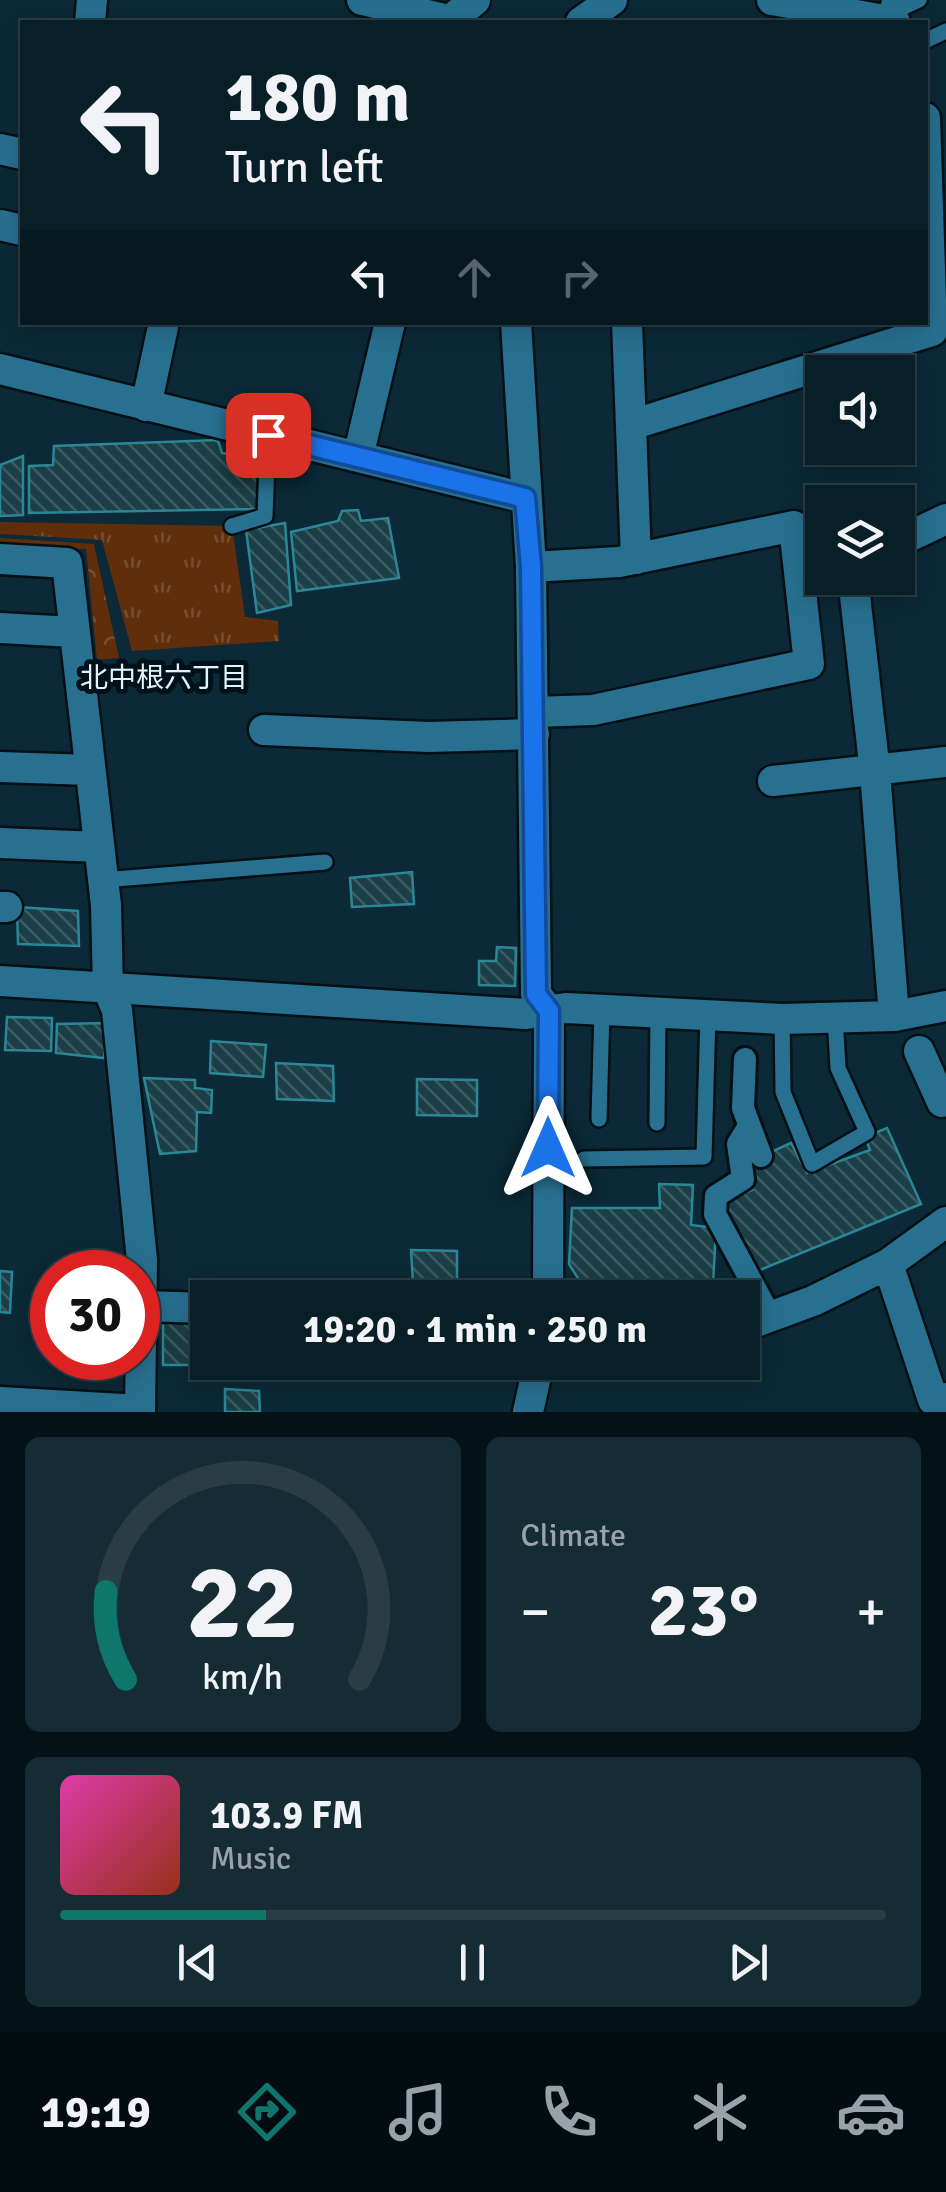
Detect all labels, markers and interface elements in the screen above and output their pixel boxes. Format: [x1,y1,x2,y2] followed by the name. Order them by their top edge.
[225,54,410,140] text: 180 m
[60,60,190,190] icon: left
[225,140,384,195] text: Turn left
[342,250,397,305] icon: left
[447,250,502,305] icon: ahead
[552,250,607,305] icon: right
[805,355,915,595] map controls
[805,355,915,465] button: sound
[226,393,311,478] pin
[241,408,296,463] icon: arrive
[805,485,915,595] button: layers
[80,661,248,695] district label: 北中根六丁目
[496,1096,600,1200] position arrow
[30,1250,160,1380] speed limit sign: 30
[303,1306,647,1353] text: 19:20 · 1 min · 250 m
[521,1516,626,1555] text: Climate
[187,1539,299,1667] text: 22
[648,1564,759,1657] text: 23°
[521,1578,550,1646] text: −
[856,1578,886,1646] text: +
[202,1655,283,1699] text: km/h
[210,1792,363,1839] text: 103.9 FM
[210,1839,291,1878] text: Music
[170,1935,225,1990] icon: previous
[445,1935,500,1990] icon: pause
[721,1935,776,1990] icon: next
[232,2077,302,2147] icon: directions
[383,2077,453,2147] icon: music
[534,2077,604,2147] icon: phone
[685,2077,755,2147] icon: climate
[836,2077,906,2147] icon: car
[40,2085,151,2140] text: 19:19

